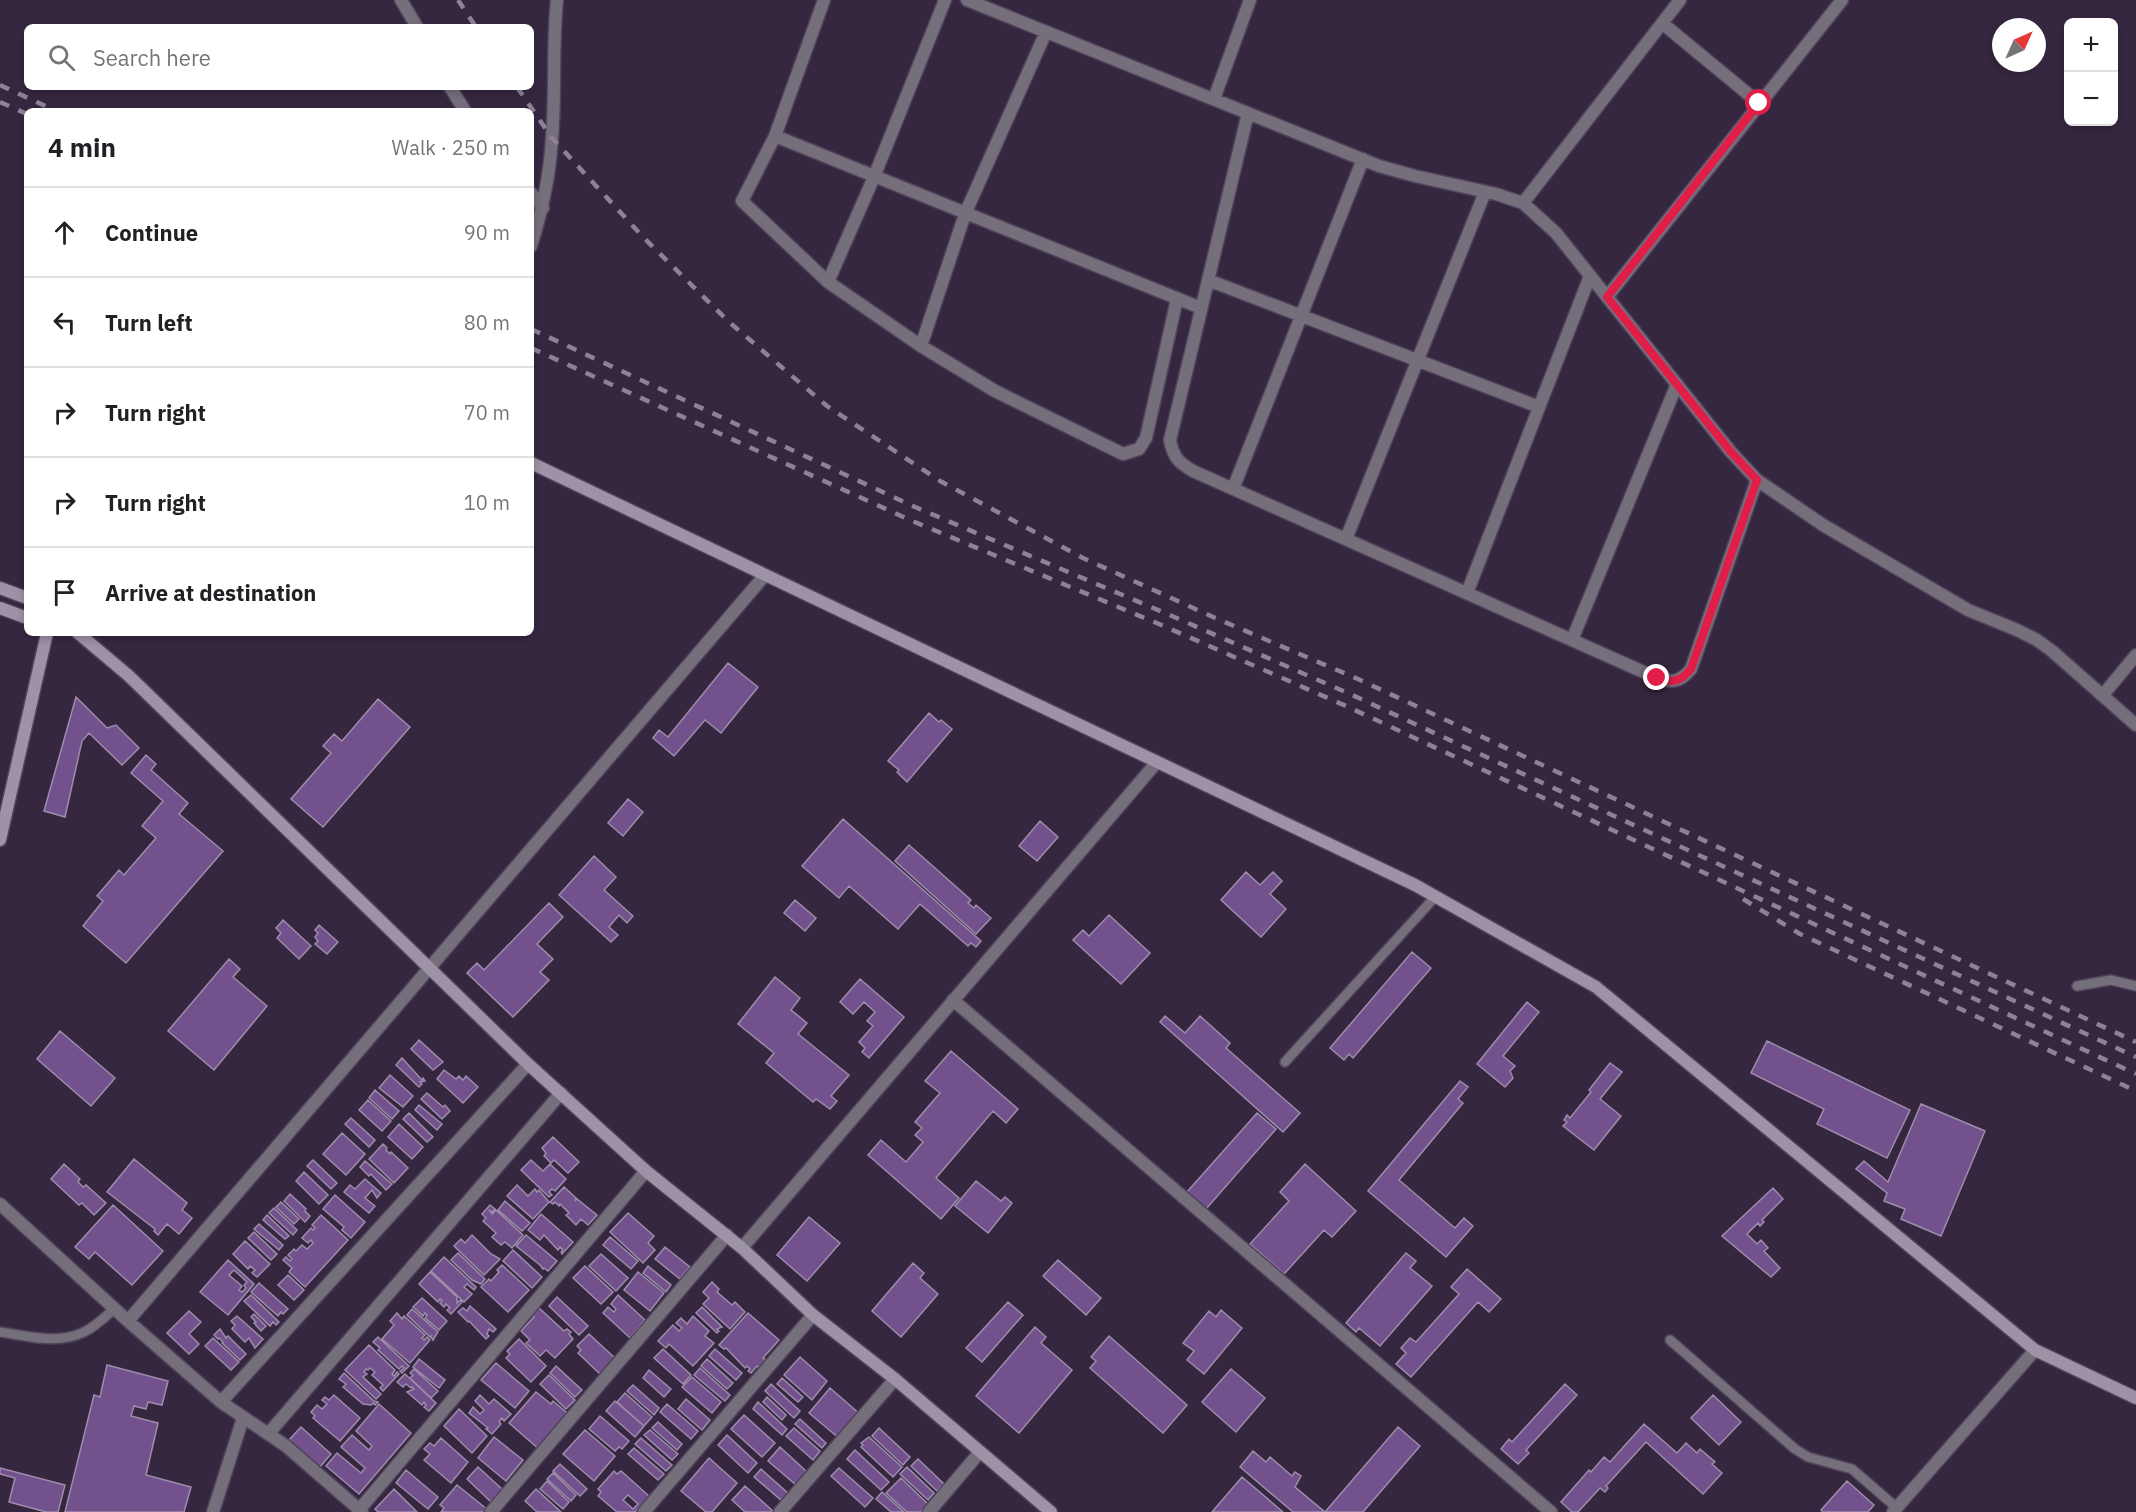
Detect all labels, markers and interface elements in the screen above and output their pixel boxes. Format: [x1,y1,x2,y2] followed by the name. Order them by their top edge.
[1992,18,2046,72] north arrow
[2064,18,2118,126] map controls
[2064,18,2118,72] button: +
[24,24,534,90] search box
[45,41,78,74] icon: search
[93,43,211,72] text: Search here
[2064,72,2118,126] button: −
[1745,89,1771,115] route start
[48,130,116,164] text: 4 min
[392,134,510,161] text: Walk · 250 m
[48,216,81,249] icon: ahead
[105,218,198,247] text: Continue
[464,219,510,246] text: 90 m
[48,306,81,339] icon: left
[105,308,193,337] text: Turn left
[464,309,510,336] text: 80 m
[48,396,81,429] icon: right
[105,398,206,427] text: Turn right
[464,399,510,426] text: 70 m
[48,486,81,519] icon: right
[105,488,206,517] text: Turn right
[464,489,510,516] text: 10 m
[48,576,81,609] icon: arrive
[105,578,316,607] text: Arrive at destination
[1643,664,1669,690] route end

